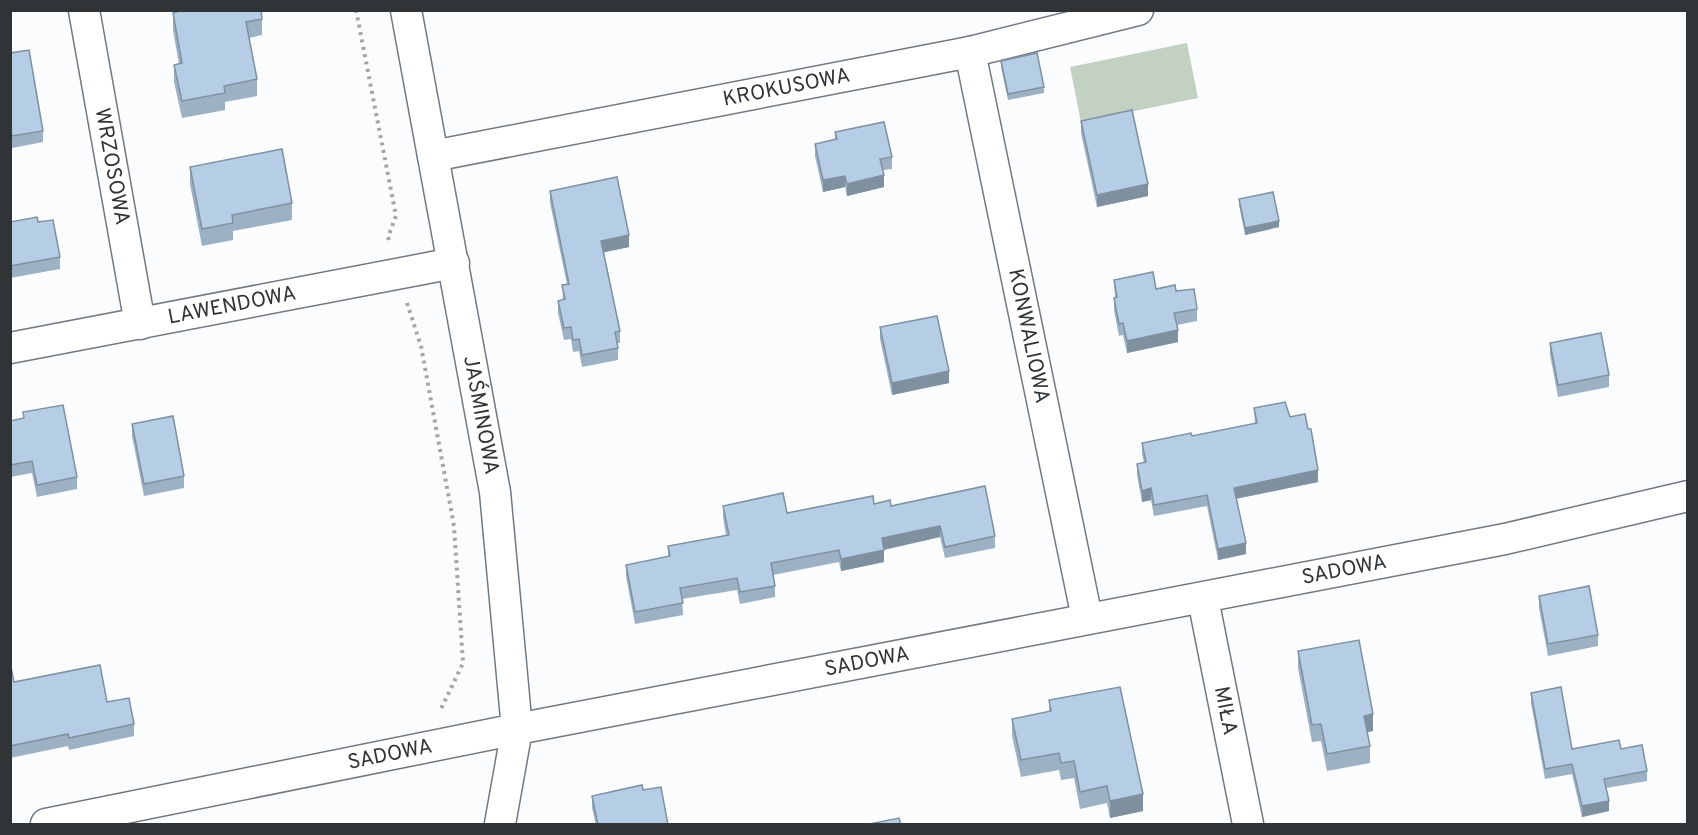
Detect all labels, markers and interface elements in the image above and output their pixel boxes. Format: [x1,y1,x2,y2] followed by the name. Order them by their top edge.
[720,62,852,113] street label: KROKUSOWA
[88,106,136,227] street label: WRZOSOWA
[1002,266,1056,406] street label: KONWALIOWA
[166,280,298,331] street label: LAWENDOWA
[457,354,505,477] street label: JAŚMINOWA
[1300,549,1389,591] street label: SADOWA
[822,640,912,683] street label: SADOWA
[1207,684,1243,738] street label: MIŁA
[345,733,435,776] street label: SADOWA

